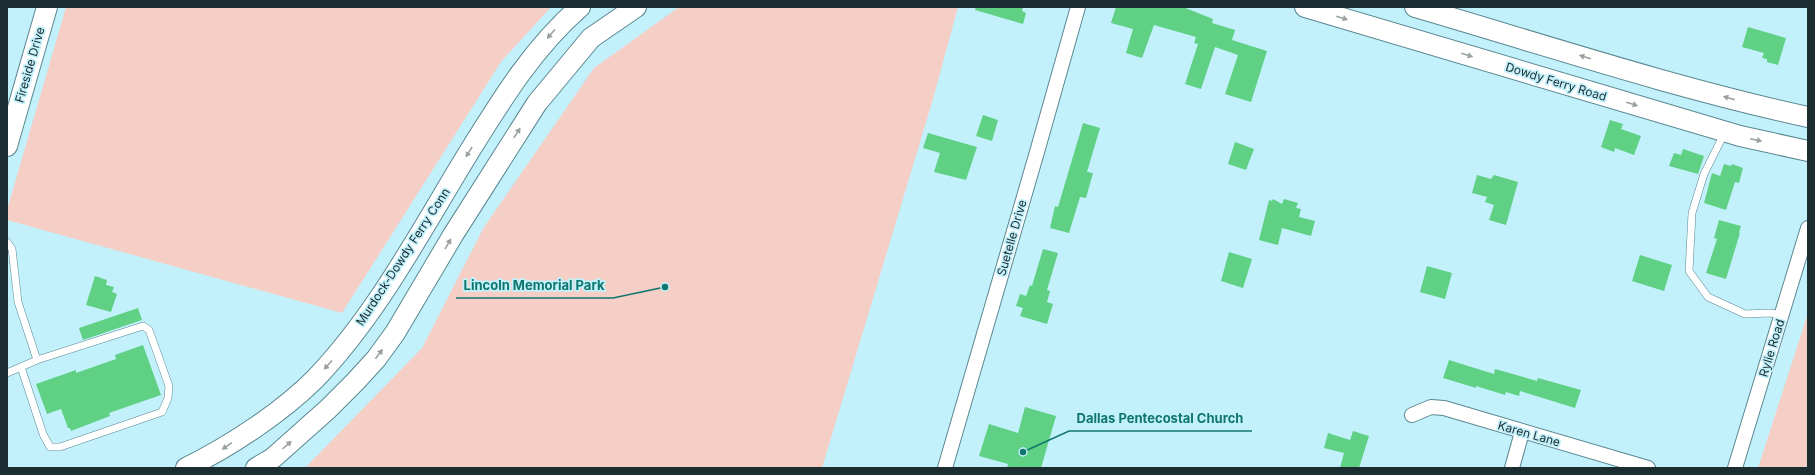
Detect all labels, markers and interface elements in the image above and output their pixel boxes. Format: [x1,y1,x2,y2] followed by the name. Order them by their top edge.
[1336,15,1348,21] one-way arrow
[12,25,47,104] street label: Fireside Drive
[547,29,556,39] one-way arrow
[1461,52,1473,58] one-way arrow
[1578,54,1590,60] one-way arrow
[1504,59,1608,104] street label: Dowdy Ferry Road
[1723,95,1735,101] one-way arrow
[1626,101,1638,107] one-way arrow
[513,128,521,138] one-way arrow
[1750,138,1763,144] one-way arrow
[466,146,473,158] one-way arrow
[352,185,453,328] street label: Murdock-Dowdy Ferry Conn
[993,198,1030,278] street label: Suetelle Drive
[444,239,452,249] one-way arrow
[456,273,613,298] callout: Lincoln Memorial Park
[464,277,605,293] text: Lincoln Memorial Park
[1756,317,1787,379] street label: Rylie Road
[375,348,383,359] one-way arrow
[323,359,332,370] one-way arrow
[1069,406,1252,431] callout: Dallas Pentecostal Church
[1077,410,1243,426] text: Dallas Pentecostal Church
[1496,417,1562,450] street label: Karen Lane
[282,441,292,450] one-way arrow
[222,442,232,450] one-way arrow

